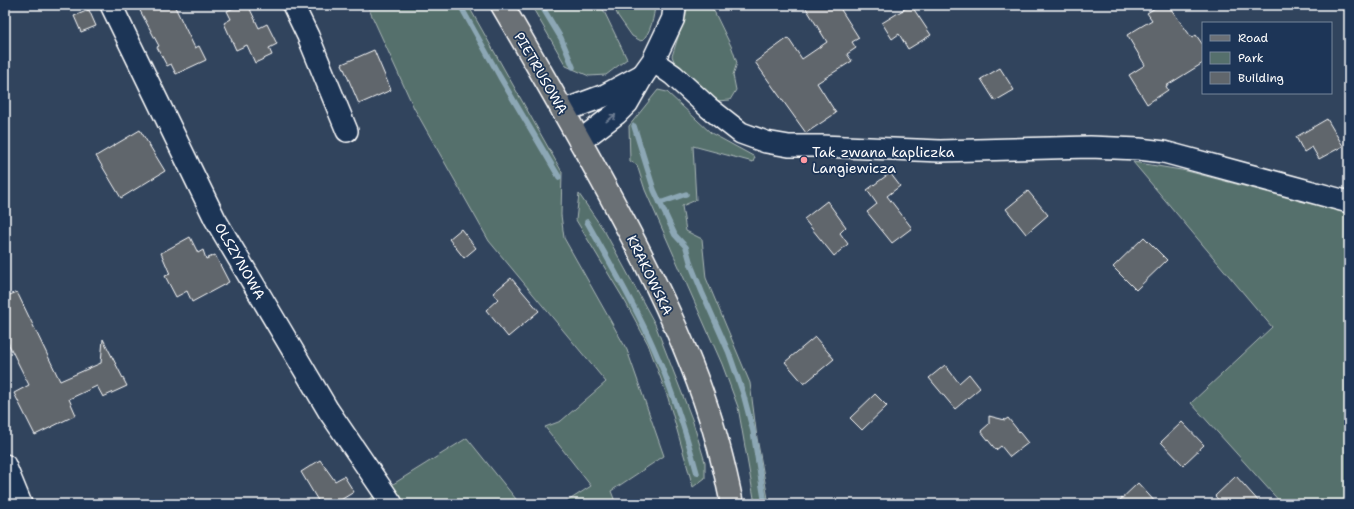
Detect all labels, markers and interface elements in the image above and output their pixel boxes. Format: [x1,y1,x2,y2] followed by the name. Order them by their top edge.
[1202,22,1332,94] legend
[510,29,572,117] street label: PIETRUSOWA
[1238,30,1269,46] text: Road
[1238,50,1264,66] text: Park
[1238,70,1284,86] text: Building
[605,114,616,122] one-way arrow
[812,143,955,177] place label: Tak zwana kapliczka Langiewicza
[799,155,809,165] marker: Tak zwana kapliczka Langiewicza
[211,219,269,303] street label: OLSZYNOWA
[623,232,677,318] street label: KRAKOWSKA

